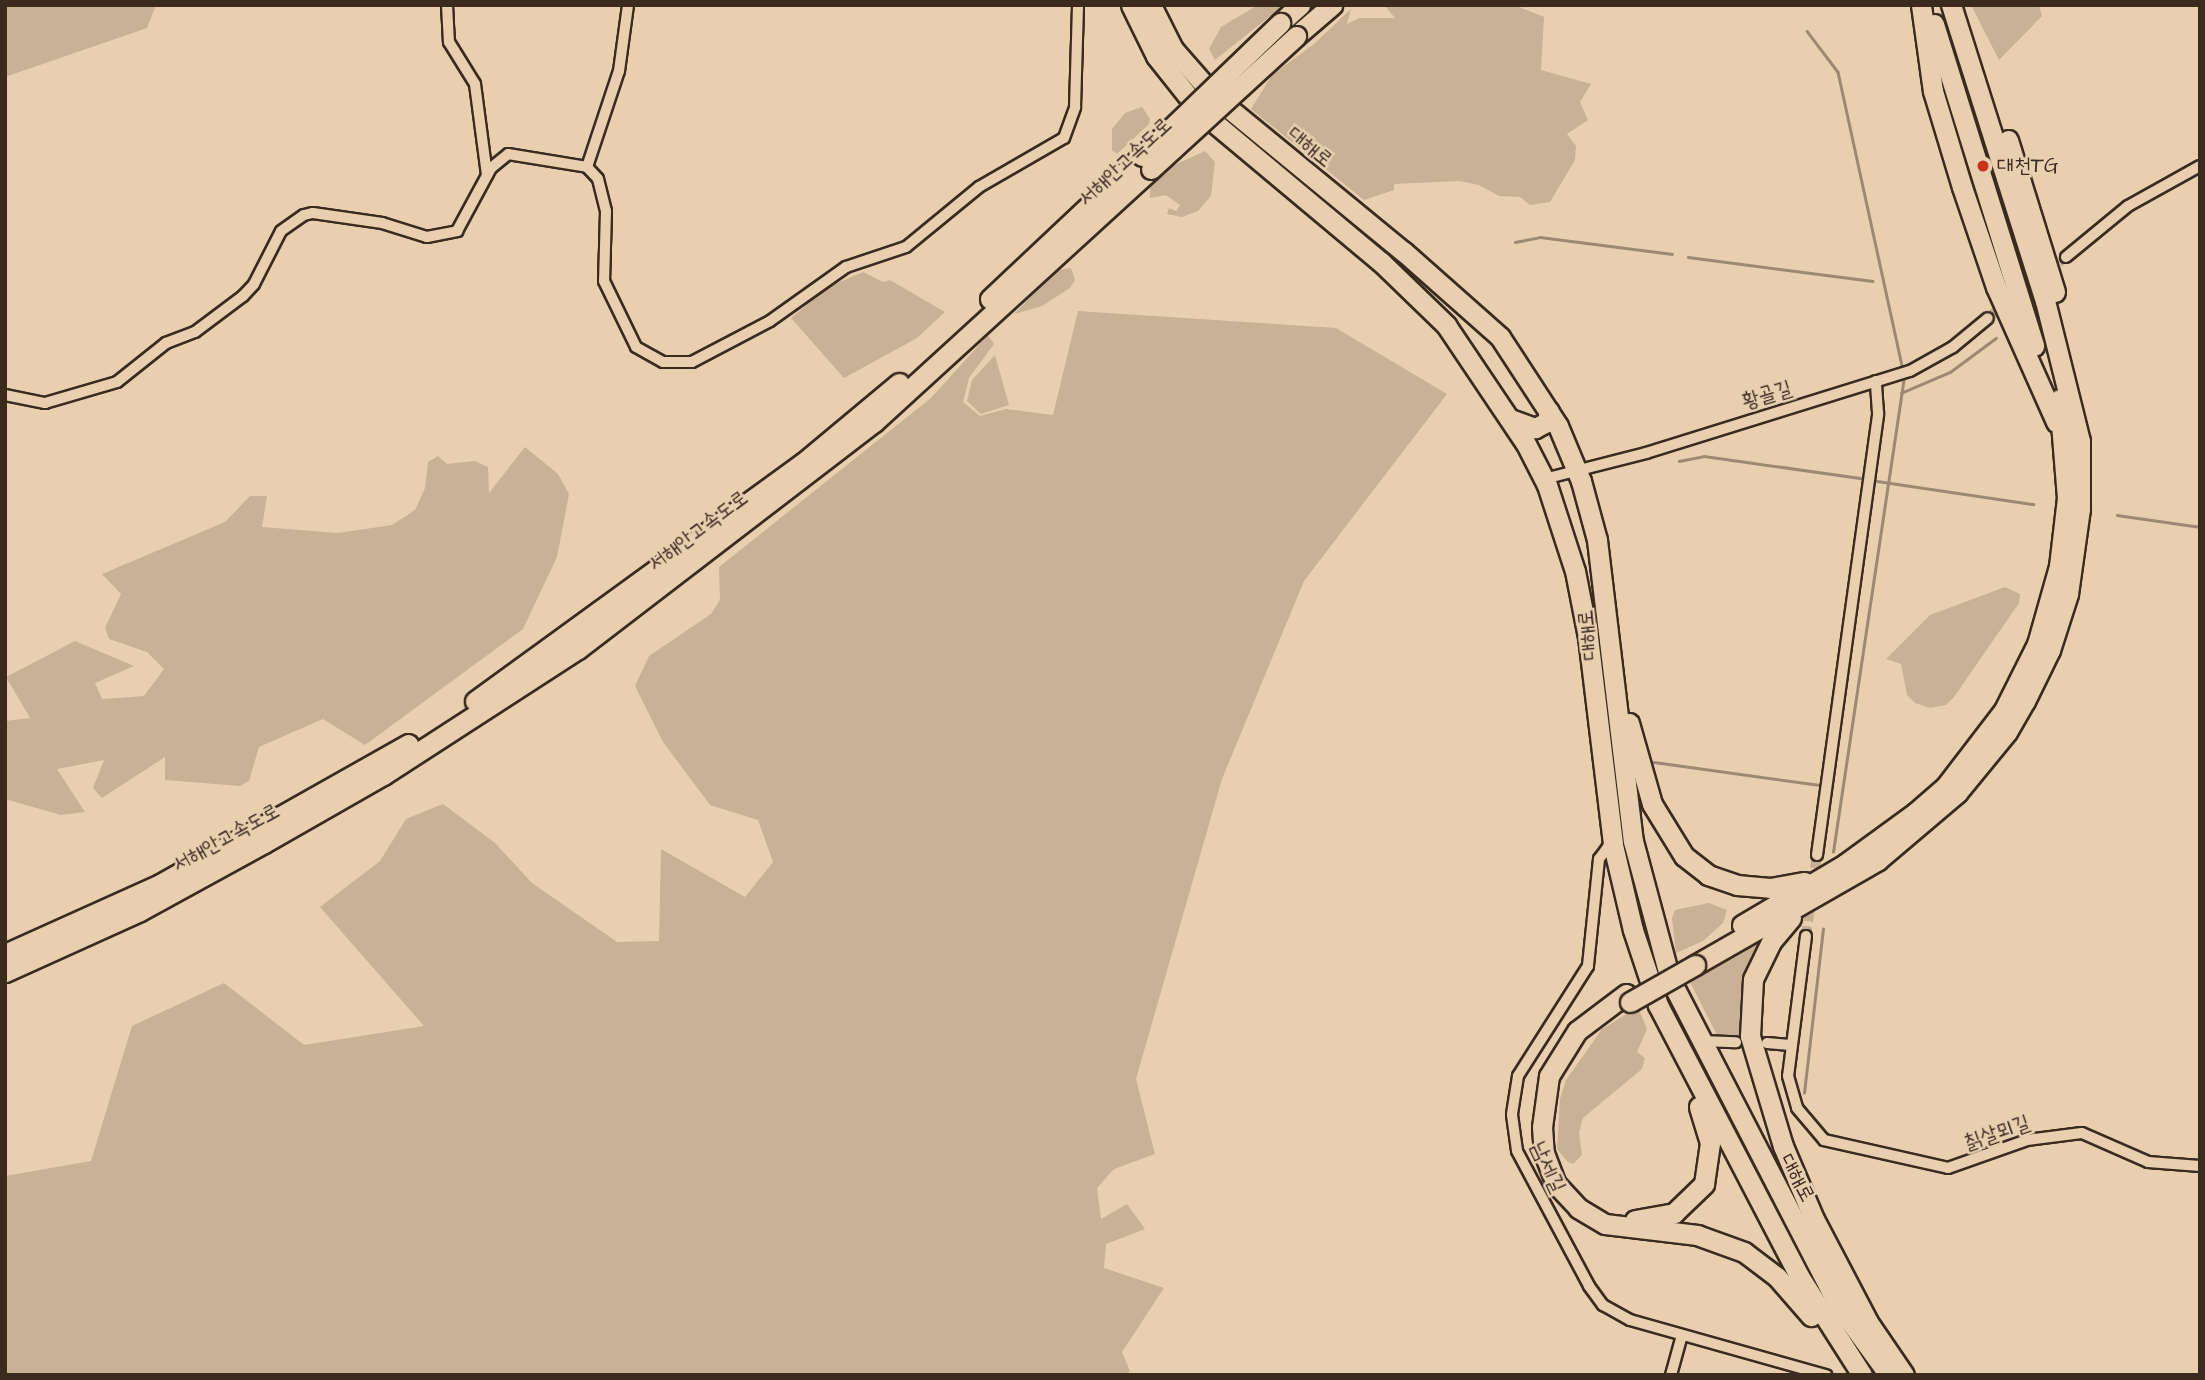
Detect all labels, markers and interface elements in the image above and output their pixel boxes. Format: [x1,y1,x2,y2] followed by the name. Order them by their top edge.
[1073,112,1177,212] street label: 서해안고속도로
[1282,121,1338,173] street label: 대해로
[1997,153,2058,179] place label: 대천TG
[1975,158,1991,174] marker: 대천TG
[1739,376,1795,414] street label: 황골길
[643,485,753,577] street label: 서해안고속도로
[1573,608,1603,662] street label: 대해로
[168,798,284,878] street label: 서해안고속도로
[1961,1110,2033,1156] street label: 칡살뫼길
[1525,1137,1571,1197] street label: 남서1길
[1774,1150,1820,1206] street label: 대해로

